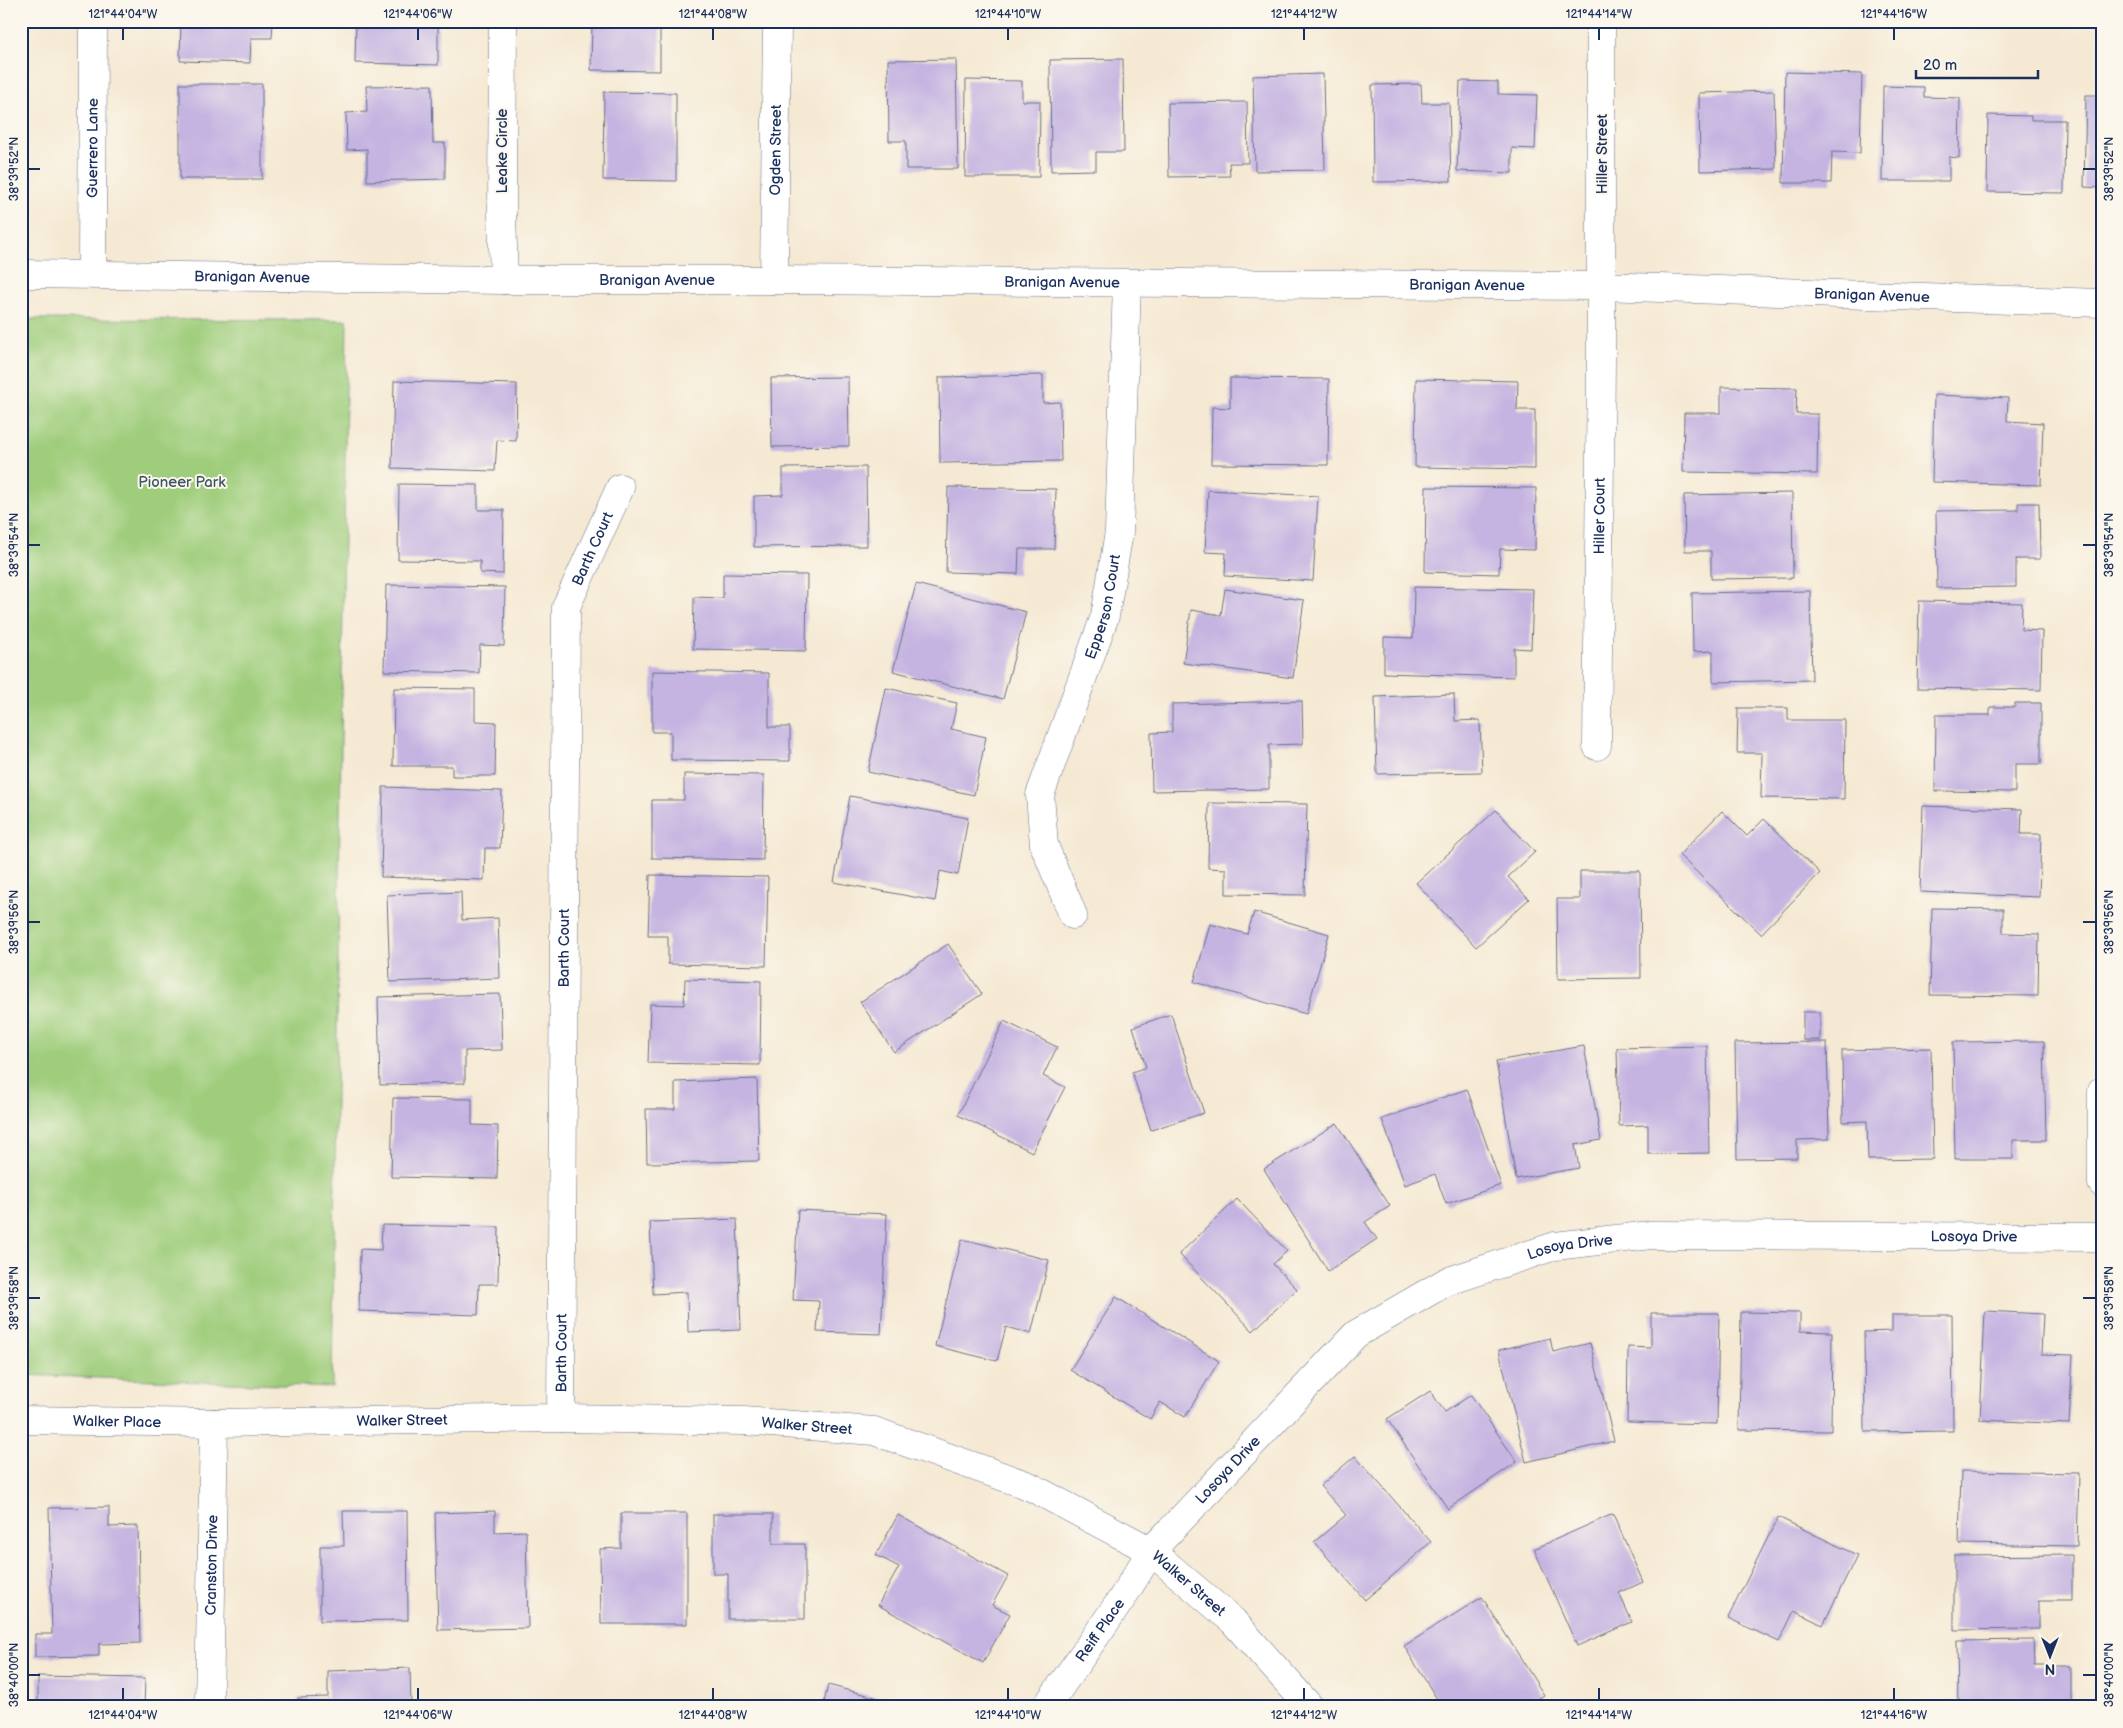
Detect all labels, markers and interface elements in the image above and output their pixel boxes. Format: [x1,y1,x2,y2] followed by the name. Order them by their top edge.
[89,7,157,22] text: 121°44'04"W
[384,7,452,22] text: 121°44'06"W
[679,7,747,22] text: 121°44'08"W
[975,7,1041,22] text: 121°44'10"W
[1271,7,1337,22] text: 121°44'12"W
[1566,7,1632,22] text: 121°44'14"W
[1861,7,1927,22] text: 121°44'16"W
[1916,48,2038,80] scale bar
[1923,56,1957,75] text: 20 m
[83,98,102,198] street label: Guerrero Lane
[765,104,786,196] street label: Ogden Street
[493,108,512,194] street label: Leake Circle
[1593,113,1612,194] street label: Hiller Street
[7,137,22,201] text: 38°39'52"N
[2102,137,2117,201] text: 38°39'52"N
[194,267,310,287] street label: Branigan Avenue
[599,271,715,290] street label: Branigan Avenue
[1004,272,1120,292] street label: Branigan Avenue
[1409,275,1525,295] street label: Branigan Avenue
[1813,284,1930,307] street label: Branigan Avenue
[138,473,226,492] park label: Pioneer Park
[1589,477,1609,555] street label: Hiller Court
[567,509,618,589] street label: Barth Court
[7,513,22,577] text: 38°39'54"N
[2102,513,2117,577] text: 38°39'54"N
[1081,552,1125,662] street label: Epperson Court
[7,890,22,954] text: 38°39'56"N
[2102,890,2117,954] text: 38°39'56"N
[554,908,574,988] street label: Barth Court
[1931,1227,2018,1246] street label: Losoya Drive
[1525,1230,1614,1264] street label: Losoya Drive
[7,1266,22,1330] text: 38°39'58"N
[2102,1266,2117,1330] text: 38°39'58"N
[552,1313,571,1393] street label: Barth Court
[356,1410,448,1430] street label: Walker Street
[73,1411,161,1432] street label: Walker Place
[761,1413,853,1439] street label: Walker Street
[1191,1432,1265,1508] street label: Losoya Drive
[201,1514,222,1616] street label: Cranston Drive
[1148,1547,1230,1620] street label: Walker Street
[1071,1594,1129,1666] street label: Reiff Place
[2026,1630,2076,1680] north arrow
[7,1643,22,1707] text: 38°40'00"N
[2102,1643,2117,1707] text: 38°40'00"N
[2045,1660,2055,1677] text: N
[89,1708,157,1723] text: 121°44'04"W
[384,1708,452,1723] text: 121°44'06"W
[679,1708,747,1723] text: 121°44'08"W
[975,1708,1041,1723] text: 121°44'10"W
[1271,1708,1337,1723] text: 121°44'12"W
[1566,1708,1632,1723] text: 121°44'14"W
[1861,1708,1927,1723] text: 121°44'16"W

